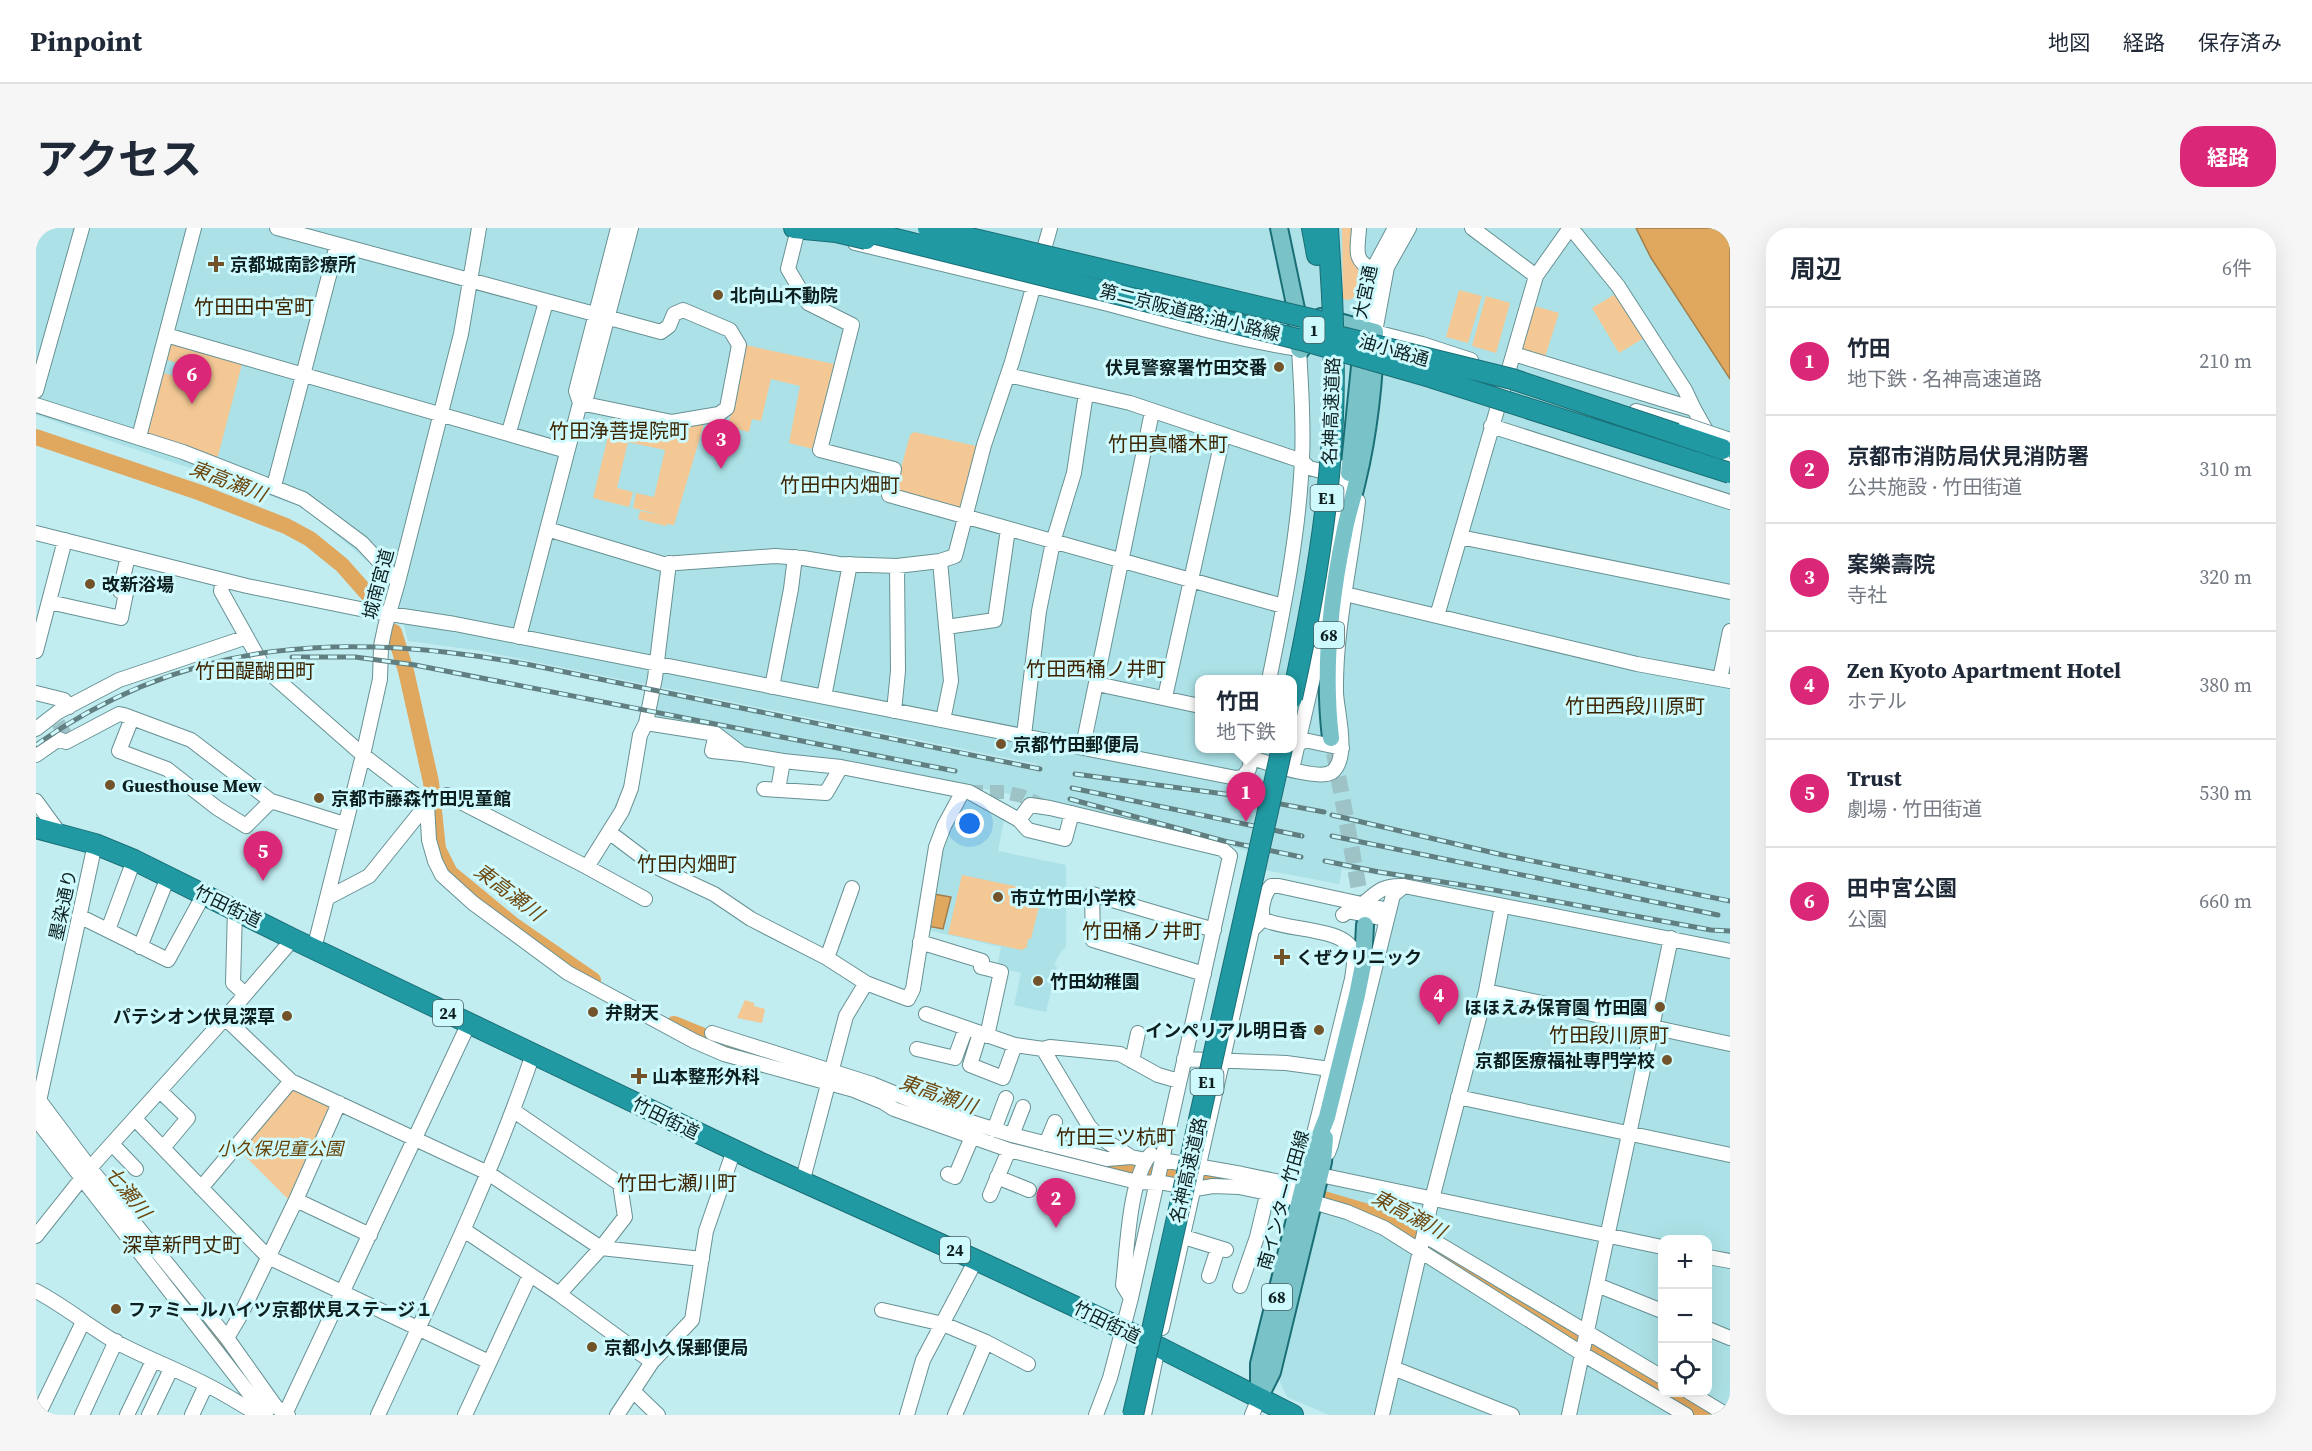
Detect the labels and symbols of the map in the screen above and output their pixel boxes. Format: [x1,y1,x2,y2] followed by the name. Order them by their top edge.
[230,252,356,277] place label: 京都城南診療所
[207,255,225,273] marker: 京都城南診療所
[1347,263,1383,321] street label: 大宮通
[1097,277,1283,347] street label: 第二京阪道路;油小路線
[730,283,838,308] place label: 北向山不動院
[711,288,725,302] marker: 北向山不動院
[194,293,314,321] district label: 竹田田中宮町
[1304,317,1324,343] road number: 1
[1356,328,1432,372] street label: 油小路通
[172,354,212,404] pin: 6
[1105,355,1267,380] place label: 伏見警察署竹田交番
[1317,357,1345,465] street label: 名神高速道路
[1272,360,1286,374] marker: 伏見警察署竹田交番
[549,417,689,445] district label: 竹田浄菩提院町
[702,420,740,469] pin: 3
[1108,430,1228,458] district label: 竹田真幡木町
[186,454,272,509] water label: 東高瀬川
[780,471,900,499] district label: 竹田中内畑町
[1310,485,1344,511] road number: E1
[357,546,399,622] street label: 城南宮道
[102,572,174,597] place label: 改新浴場
[83,577,97,591] marker: 改新浴場
[1314,622,1344,648] road number: 68
[1026,655,1166,683] district label: 竹田西桶ノ井町
[195,657,315,685] district label: 竹田醍醐田町
[1565,692,1705,720] district label: 竹田西段川原町
[1013,732,1139,757] place label: 京都竹田郵便局
[994,737,1008,751] marker: 京都竹田郵便局
[1226,772,1266,822] pin: 1
[122,773,263,798] place label: Guesthouse Mew
[103,778,117,792] marker: Guesthouse Mew
[331,786,511,811] place label: 京都市藤森竹田児童館
[312,791,326,805] marker: 京都市藤森竹田児童館
[955,809,984,838] your location
[244,832,282,881] pin: 5
[637,850,737,878] district label: 竹田内畑町
[469,857,551,928] water label: 東高瀬川
[43,867,83,943] street label: 墨染通り
[190,879,266,933] street label: 竹田街道
[1010,885,1136,910] place label: 市立竹田小学校
[991,890,1005,904] marker: 市立竹田小学校
[1082,917,1202,945] district label: 竹田桶ノ井町
[1296,945,1422,970] place label: くぜクリニック
[1273,948,1291,966] marker: くぜクリニック
[1050,969,1140,994] place label: 竹田幼稚園
[1031,974,1045,988] marker: 竹田幼稚園
[1420,976,1458,1025] pin: 4
[1464,995,1648,1020] place label: ほほえみ保育園 竹田園
[433,1000,463,1026] road number: 24
[605,1000,659,1025] place label: 弁財天
[1653,1000,1667,1014] marker: ほほえみ保育園 竹田園
[113,1004,275,1029] place label: パテシオン伏見深草
[586,1005,600,1019] marker: 弁財天
[280,1009,294,1023] marker: パテシオン伏見深草
[1145,1018,1307,1043] place label: インペリアル明日香
[1549,1021,1669,1049] district label: 竹田段川原町
[1312,1023,1326,1037] marker: インペリアル明日香
[1475,1048,1655,1073] place label: 京都医療福祉専門学校
[1660,1053,1674,1067] marker: 京都医療福祉専門学校
[652,1064,760,1089] place label: 山本整形外科
[630,1067,648,1085] marker: 山本整形外科
[896,1068,982,1121] water label: 東高瀬川
[1190,1069,1224,1095] road number: E1
[628,1091,704,1145] street label: 竹田街道
[1164,1115,1212,1225] street label: 名神高速道路
[1056,1123,1176,1151] district label: 竹田三ツ杭町
[1251,1127,1315,1273] street label: 南インター竹田線
[217,1136,346,1161] park label: 小久保児童公園
[98,1160,159,1226] water label: 七瀬川
[617,1169,737,1197] district label: 竹田七瀬川町
[1036,1178,1076,1228] pin: 2
[1367,1183,1453,1246] water label: 東高瀬川
[122,1231,242,1259] district label: 深草新門丈町
[940,1237,970,1263] road number: 24
[1262,1284,1292,1310] road number: 68
[1069,1295,1145,1349] street label: 竹田街道
[128,1297,433,1322] place label: ファミールハイツ京都伏見ステージ１
[109,1302,123,1316] marker: ファミールハイツ京都伏見ステージ１
[604,1335,748,1360] place label: 京都小久保郵便局
[585,1340,599,1354] marker: 京都小久保郵便局

